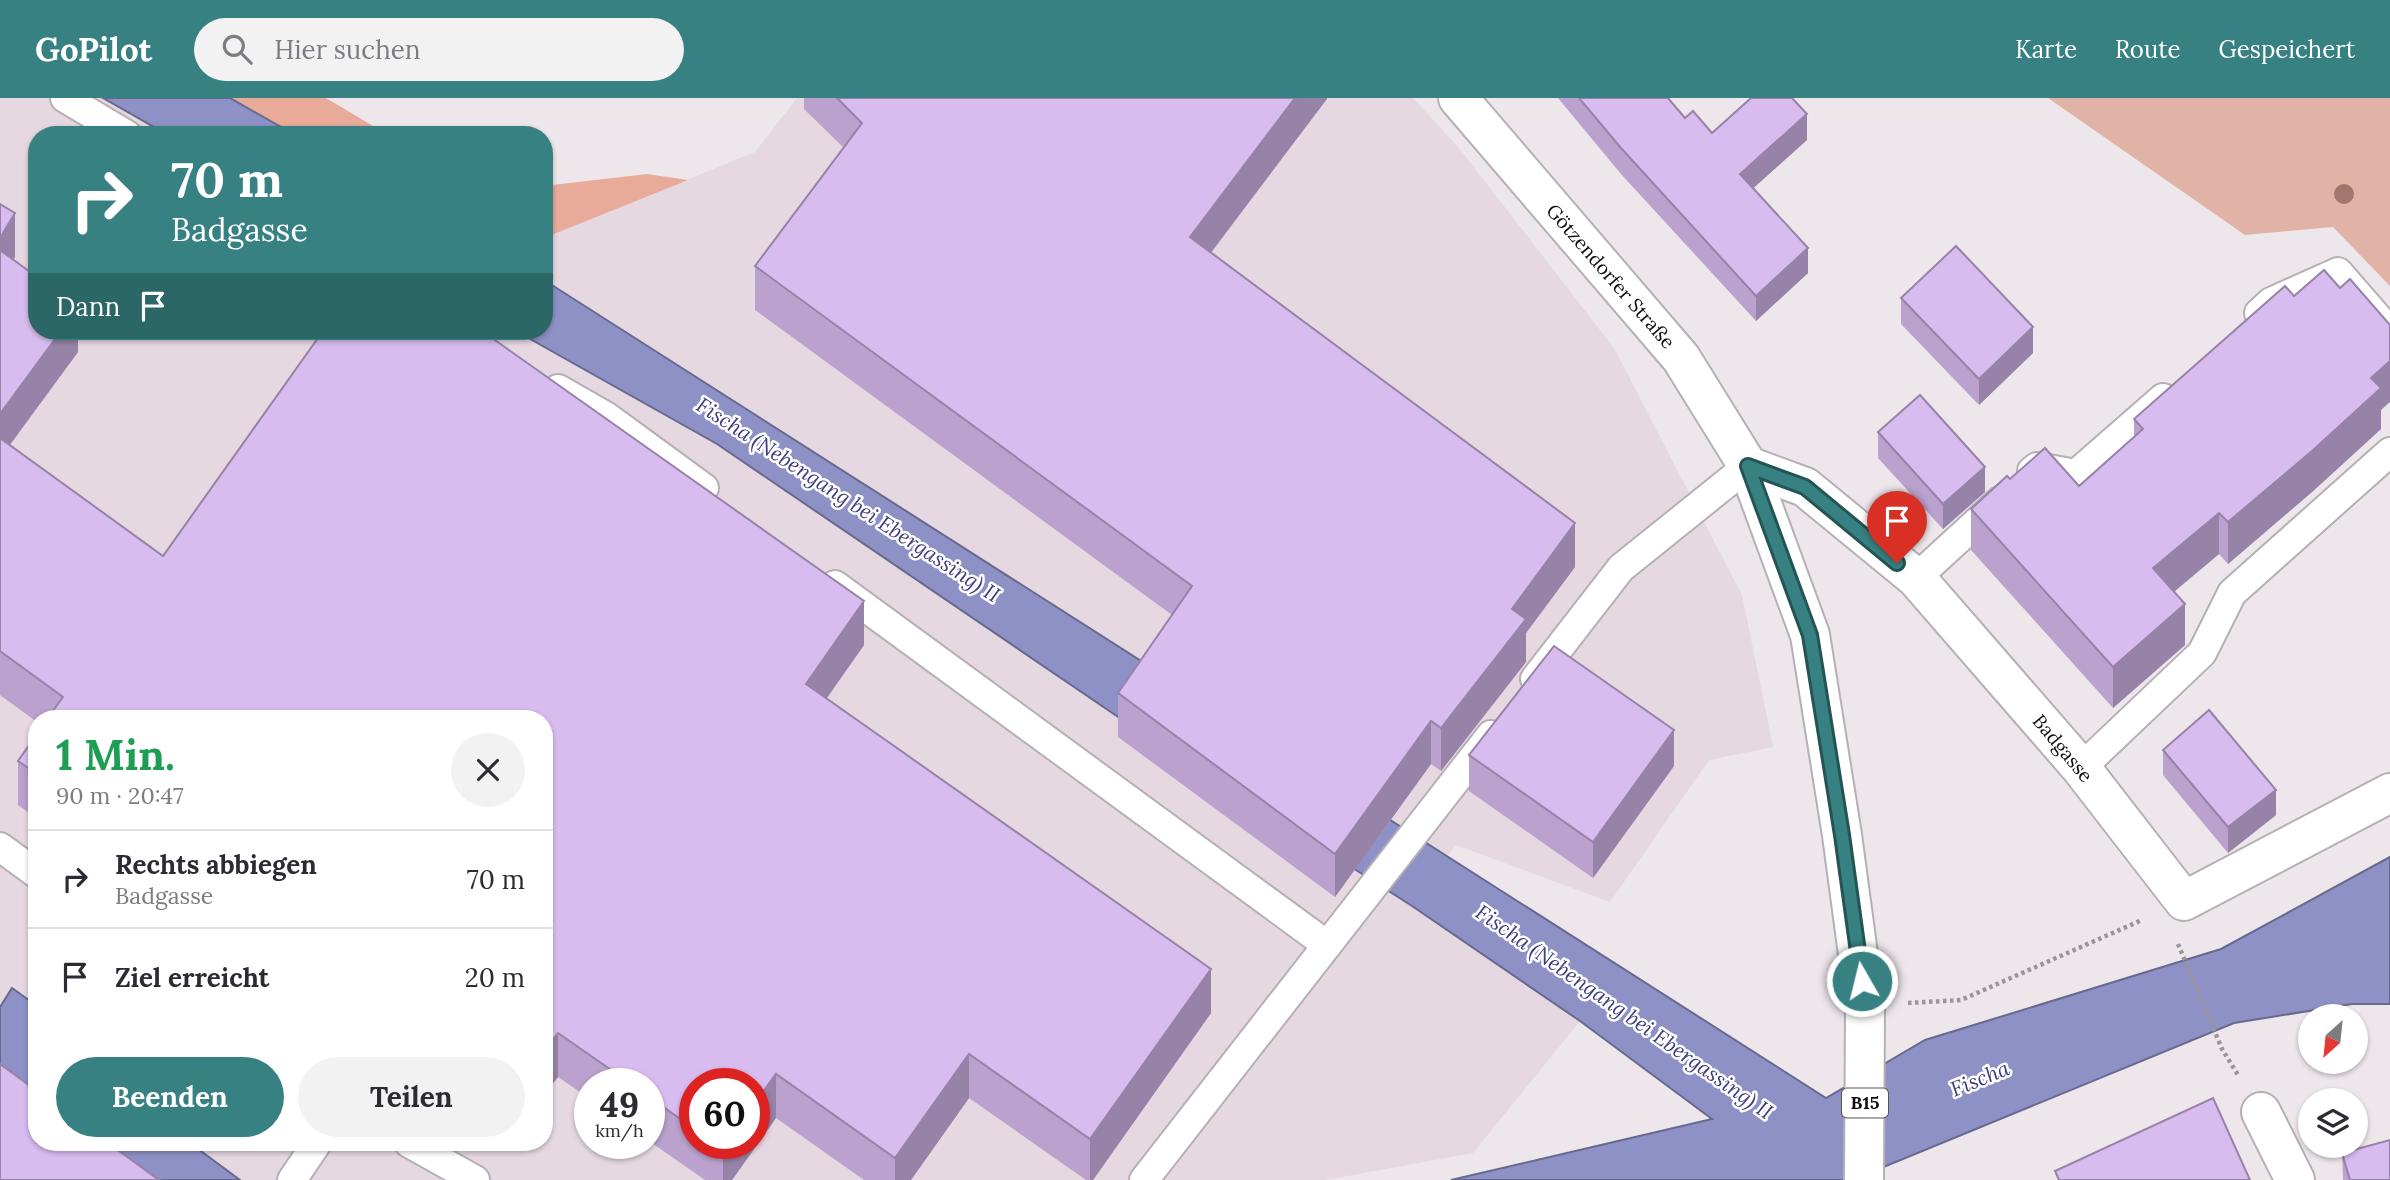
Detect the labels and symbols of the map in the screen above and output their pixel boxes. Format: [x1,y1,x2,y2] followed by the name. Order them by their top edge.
[1542,199,1680,353] street label: Götzendorfer Straße
[691,391,1005,608] water label: Fischa (Nebengang bei Ebergassing) II
[1867,491,1927,563] pin
[2028,709,2098,787] street label: Badgasse
[1470,898,1778,1125] water label: Fischa (Nebengang bei Ebergassing) II
[1825,944,1899,1018] position arrow
[2298,1004,2368,1074] north arrow
[1946,1054,2014,1103] water label: Fischa
[679,1068,770,1159] speed limit sign: 60
[1842,1088,1888,1118] road number: B15

